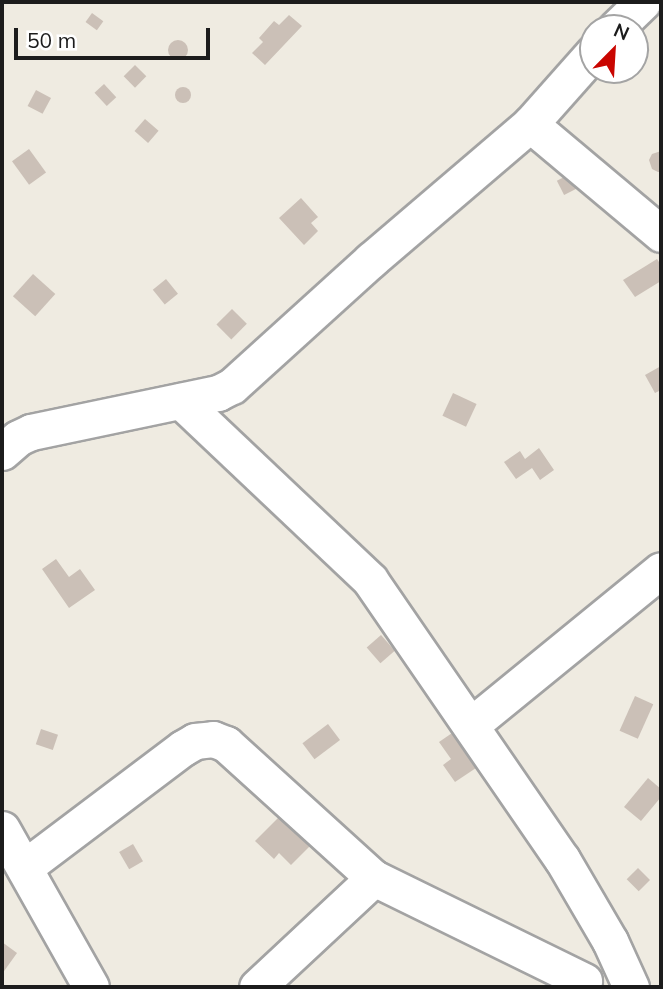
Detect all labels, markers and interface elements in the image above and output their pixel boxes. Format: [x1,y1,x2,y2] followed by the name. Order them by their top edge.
[18,14,214,58] scale bar
[579,14,649,84] north arrow
[610,18,633,46] text: N
[27,27,76,53] text: 50 m

